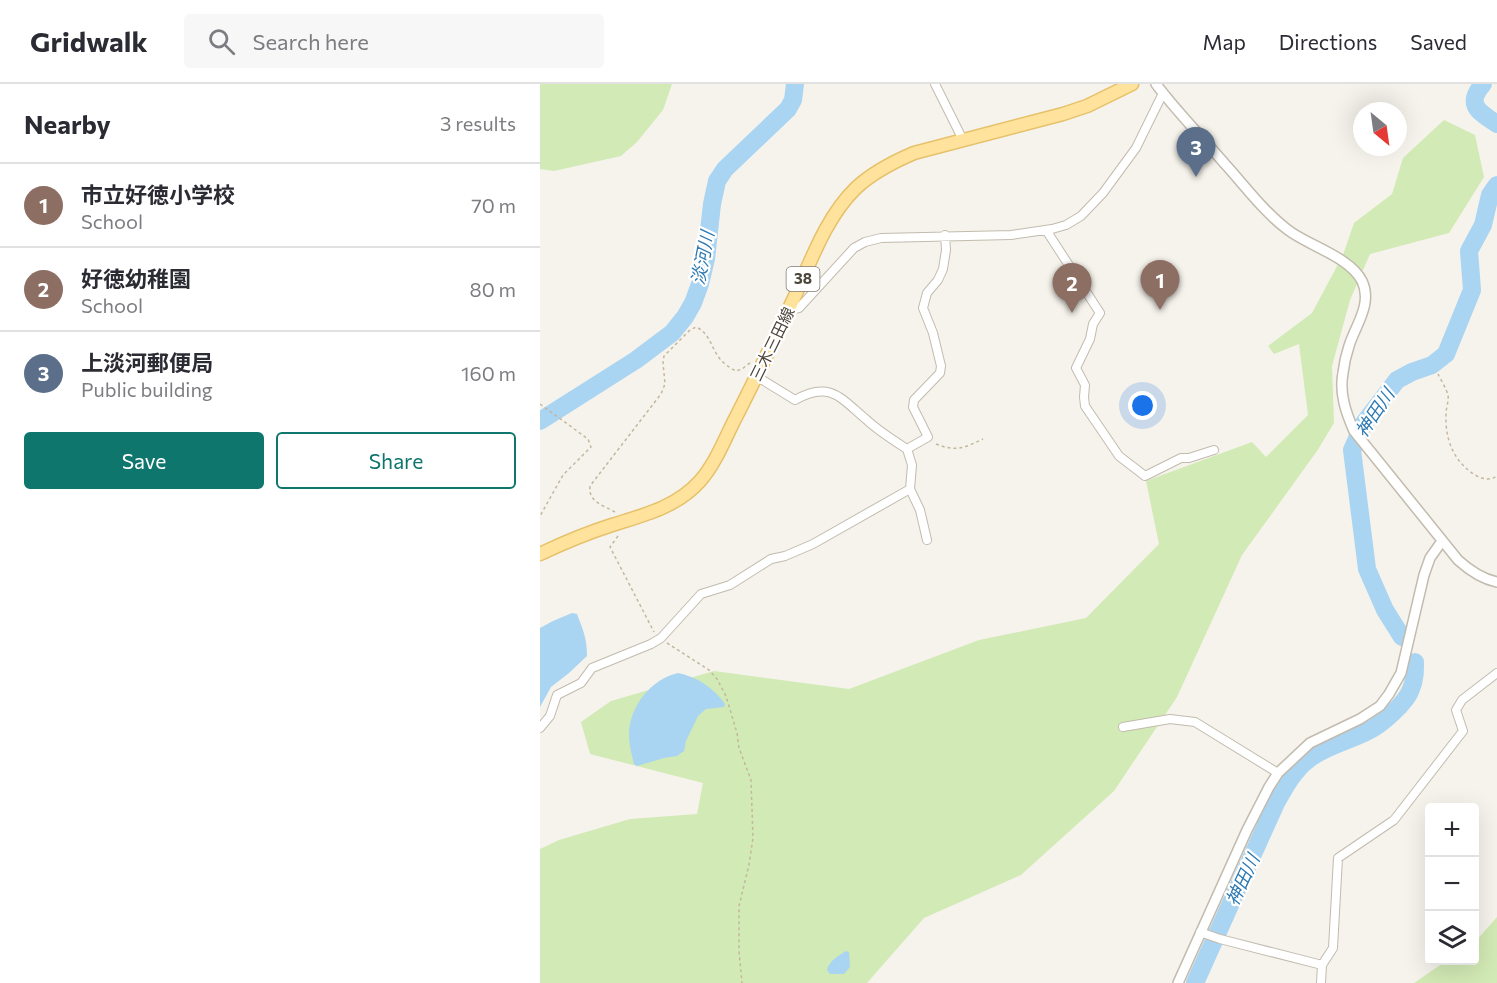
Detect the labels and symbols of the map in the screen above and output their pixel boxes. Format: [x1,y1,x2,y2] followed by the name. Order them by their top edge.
[1353,102,1407,156] north arrow
[1176,128,1216,177] pin: 3
[686,227,718,286] water label: 淡河川
[1140,260,1180,310] pin: 1
[1052,264,1092,313] pin: 2
[786,267,820,291] road number: 38
[745,304,798,384] street label: 三木三田線
[1350,382,1400,441] water label: 神田川
[1128,391,1157,420] your location
[1221,849,1264,909] water label: 神田川

